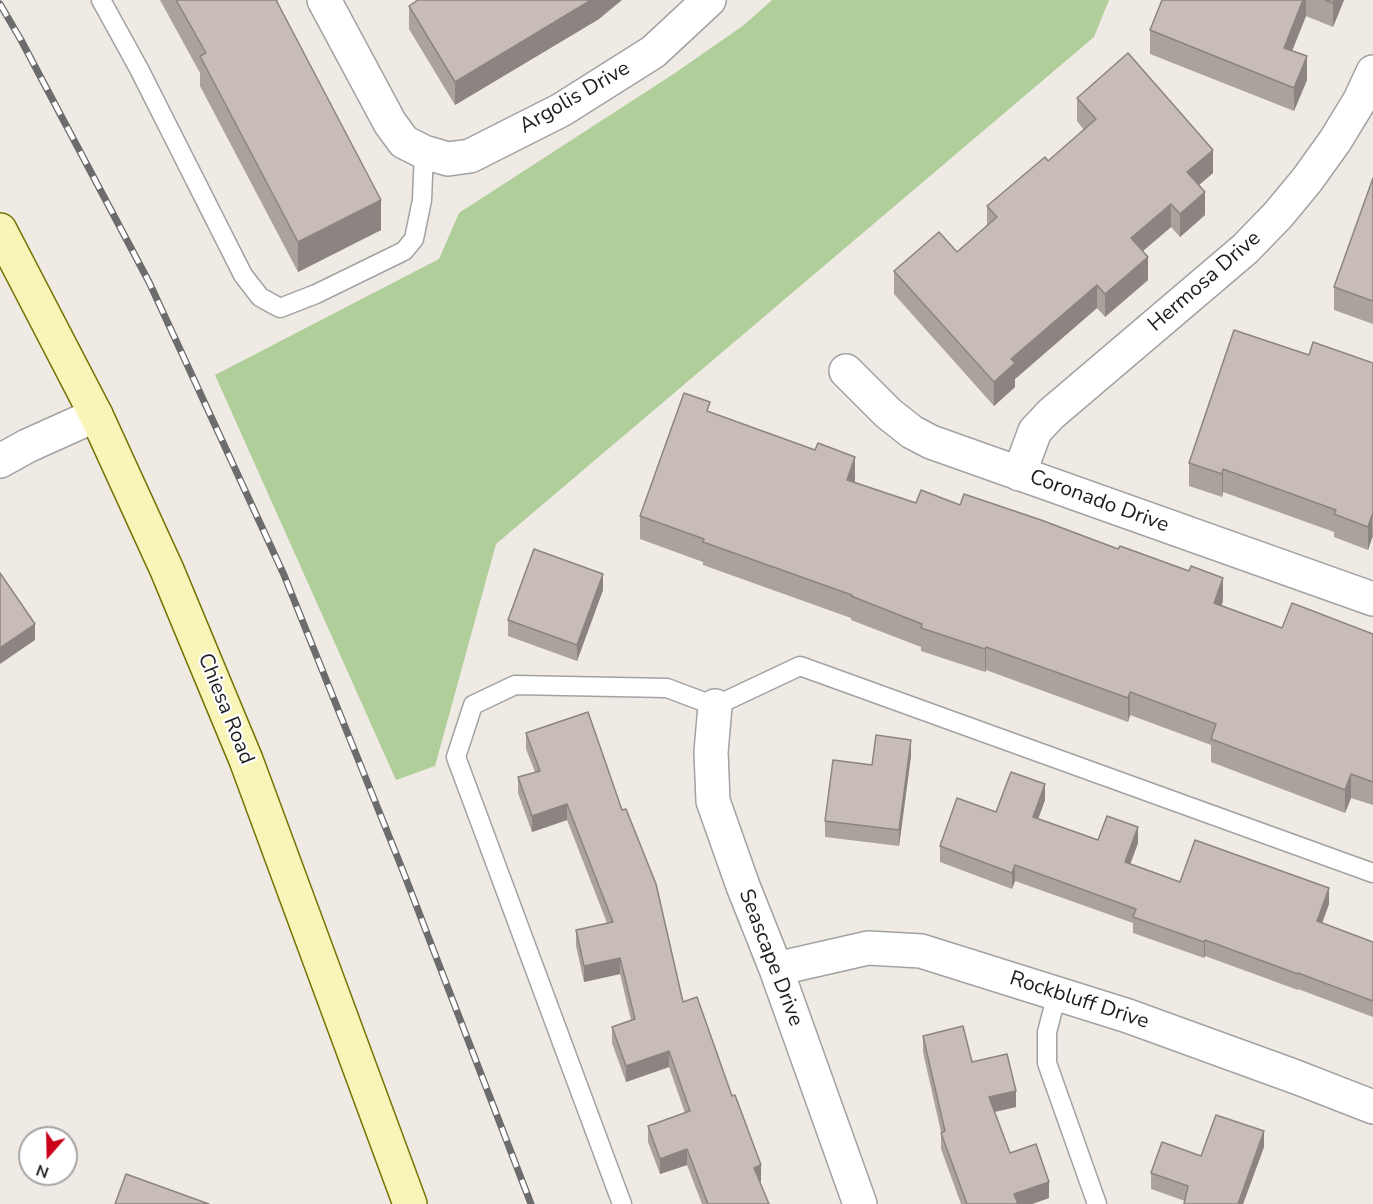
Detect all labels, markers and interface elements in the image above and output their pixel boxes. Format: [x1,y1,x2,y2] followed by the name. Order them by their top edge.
[515,56,635,140] street label: Argolis Drive
[1144,226,1266,338] street label: Hermosa Drive
[1026,465,1172,539] street label: Coronado Drive
[191,650,259,768] street label: Chiesa Road
[732,886,808,1030] street label: Seascape Drive
[1006,967,1152,1035] street label: Rockbluff Drive
[18,1126,78,1186] north arrow
[33,1159,52,1183] text: N

